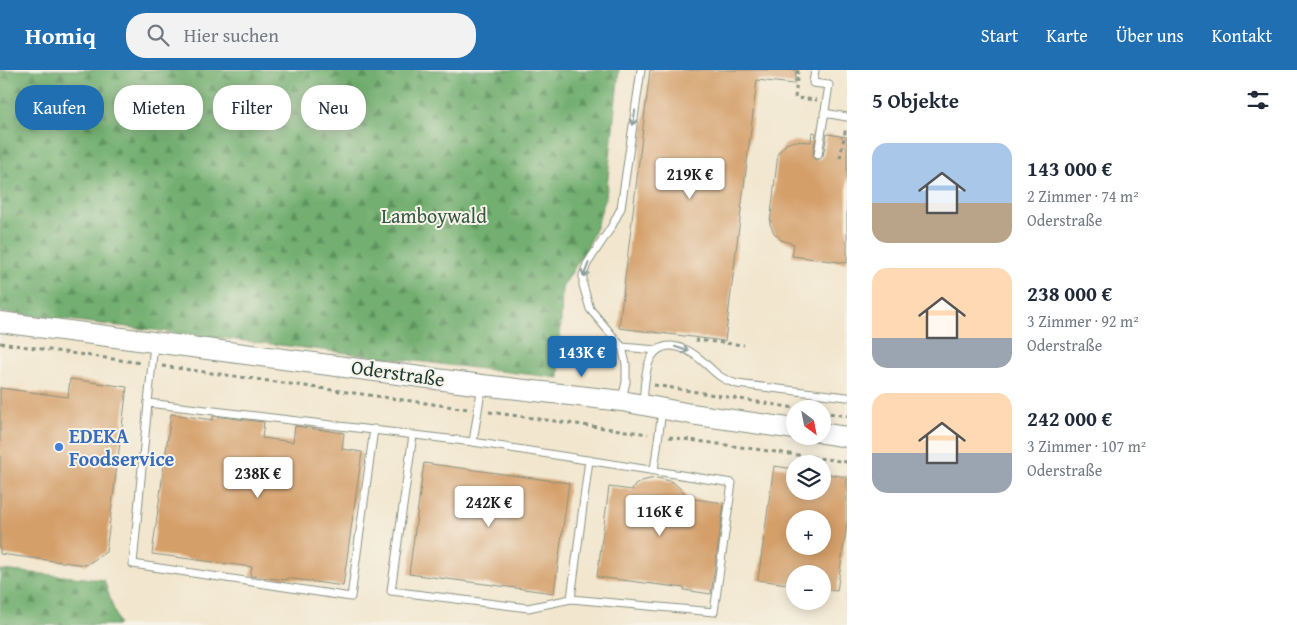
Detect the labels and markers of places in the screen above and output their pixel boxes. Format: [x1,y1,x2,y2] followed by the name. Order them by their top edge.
[649,158,731,200] pin: 219K €
[541,336,623,378] pin: 143K €
[69,421,175,473] place label: EDEKA Foodservice
[53,441,65,453] marker: EDEKA Foodservice
[217,456,299,499] pin: 238K €
[448,486,530,528] pin: 242K €
[619,494,701,537] pin: 116K €

